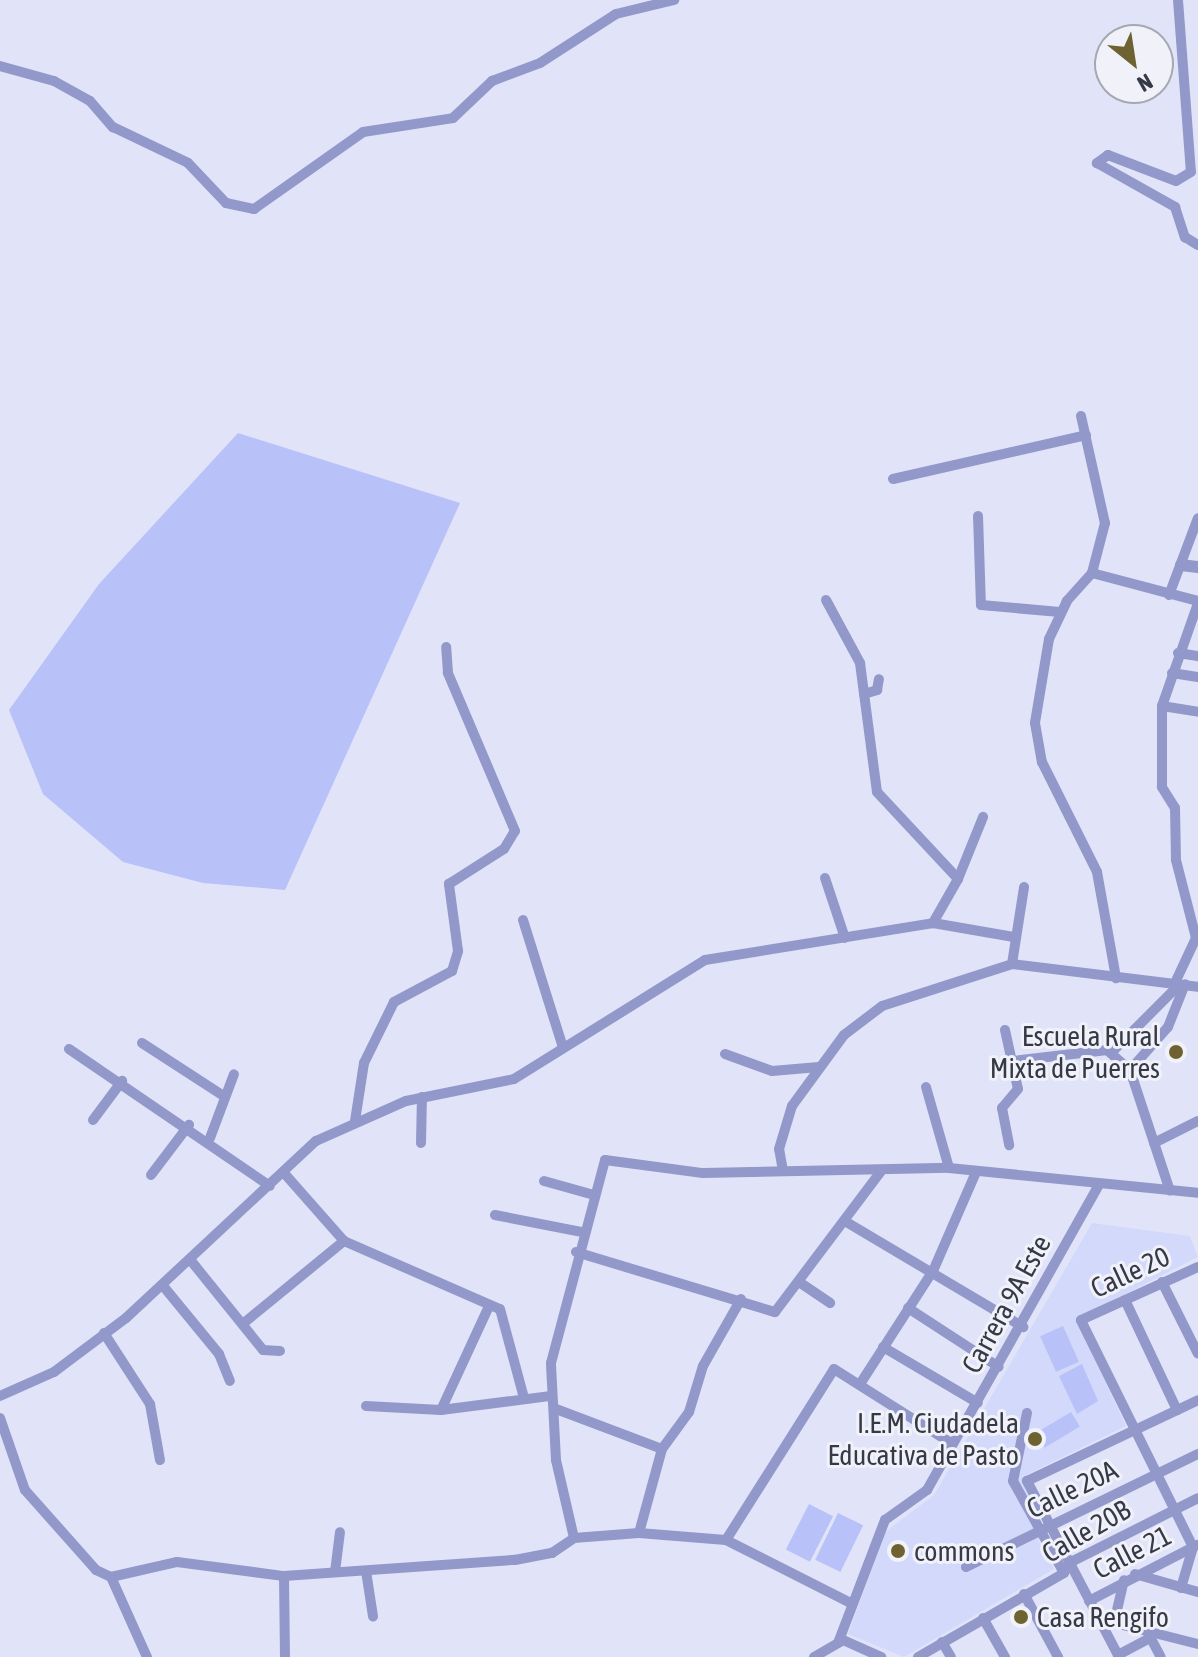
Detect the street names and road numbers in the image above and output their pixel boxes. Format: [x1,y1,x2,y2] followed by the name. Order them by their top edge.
[954,1229,1058,1379] street label: Carrera 9A Este
[1085,1239,1175,1305] street label: Calle 20
[1021,1453,1123,1525] street label: Calle 20A
[1036,1492,1136,1570] street label: Calle 20B
[1087,1518,1177,1586] street label: Calle 21

